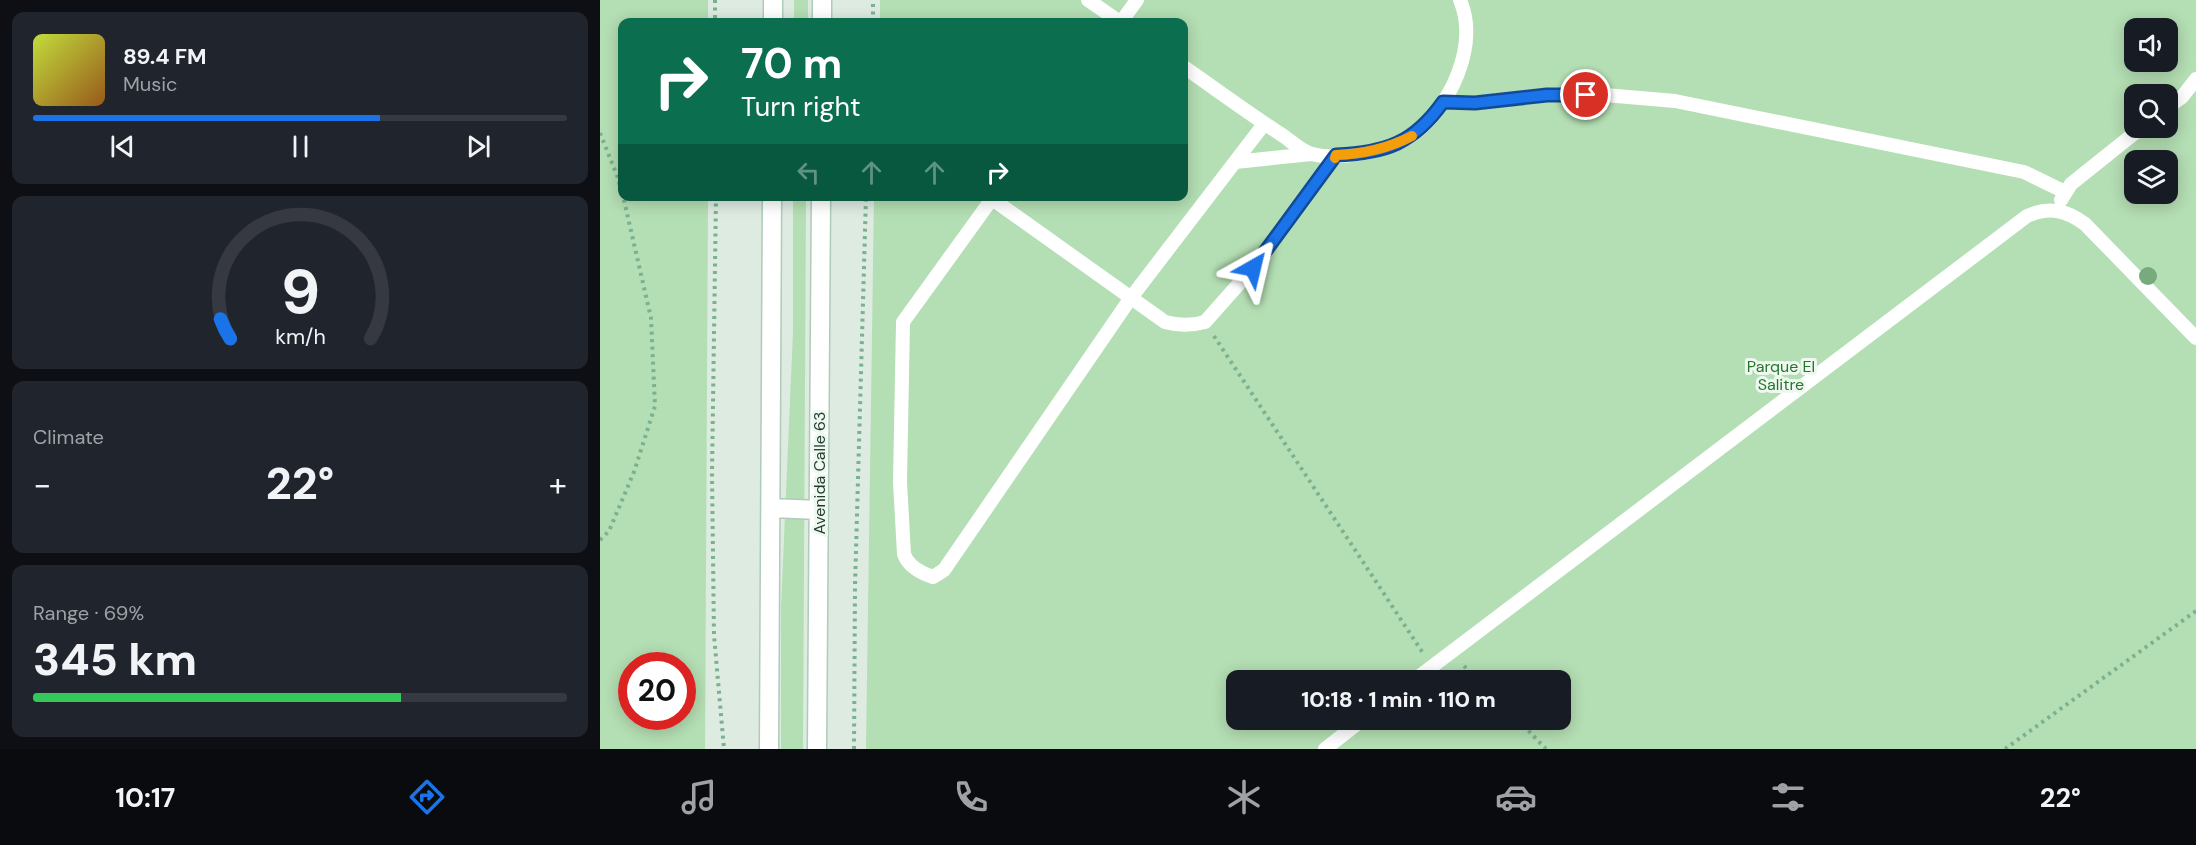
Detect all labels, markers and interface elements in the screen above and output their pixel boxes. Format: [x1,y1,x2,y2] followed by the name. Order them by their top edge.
[2124,18,2178,204] map controls
[2124,18,2178,72] button: sound
[741,36,842,91] text: 70 m
[123,42,206,71] text: 89.4 FM
[642,42,720,120] icon: right
[1560,69,1611,120] pin
[123,71,178,97] text: Music
[1569,78,1602,111] icon: arrive
[2124,84,2178,138] button: search
[741,89,861,124] text: Turn right
[106,130,139,163] icon: previous
[284,130,317,163] icon: pause
[462,130,495,163] icon: next
[2124,150,2178,204] button: layers
[792,156,825,189] icon: left
[855,156,888,189] icon: ahead
[918,156,951,189] icon: ahead
[981,156,1014,189] icon: right
[1221,236,1285,300] position arrow
[280,252,320,333] text: 9
[275,324,325,352] text: km/h
[1747,356,1815,395] park label: Parque El Salitre
[809,411,830,535] street label: Avenida Calle 63
[33,424,104,450] text: Climate
[266,454,334,513] text: 22°
[33,463,51,506] text: −
[549,463,567,506] text: +
[33,600,144,626] text: Range · 69%
[33,630,197,689] text: 345 km
[618,652,696,730] speed limit sign: 20
[1301,685,1496,714] text: 10:18 · 1 min · 110 m
[406,776,448,818] icon: directions
[678,776,720,818] icon: music
[950,776,992,818] icon: phone
[1223,776,1265,818] icon: climate
[1495,776,1537,818] icon: car
[1767,776,1809,818] icon: filters
[115,780,175,815] text: 10:17
[2040,780,2081,815] text: 22°

